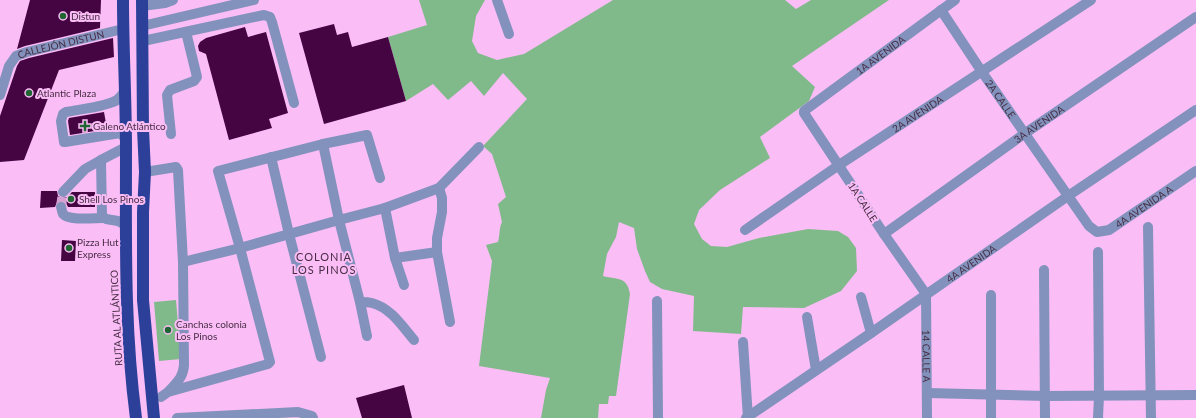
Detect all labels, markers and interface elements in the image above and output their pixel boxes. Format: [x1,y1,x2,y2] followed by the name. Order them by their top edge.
[71,10,100,22] place label: Distun
[58,11,68,21] marker: Distun
[16,28,105,61] street label: CALLEJÓN DISTUN
[853,33,907,77] street label: 1A AVENIDA
[983,77,1018,121] street label: 2A CALLE
[37,87,96,99] place label: Atlantic Plaza
[24,88,34,98] marker: Atlantic Plaza
[890,93,945,135] street label: 2A AVENIDA
[1012,103,1066,145] street label: 3A AVENIDA
[93,120,166,132] place label: Galeno Atlántico
[80,121,90,131] marker: Galeno Atlántico
[846,180,880,224] street label: 1A CALLE
[1113,183,1175,230] street label: 4A AVENIDA A
[79,193,144,205] place label: Shell Los Pinos
[66,194,76,204] marker: Shell Los Pinos
[77,236,119,260] place label: Pizza Hut Express
[944,242,998,285] street label: 4A AVENIDA
[64,243,74,253] marker: Pizza Hut Express
[292,250,356,276] district label: COLONIA LOS PINOS
[107,270,125,366] street label: RUTA AL ATLÁNTICO
[176,318,247,342] place label: Canchas colonia Los Pinos
[163,325,173,335] marker: Canchas colonia Los Pinos
[920,330,933,383] street label: 14 CALLE A

